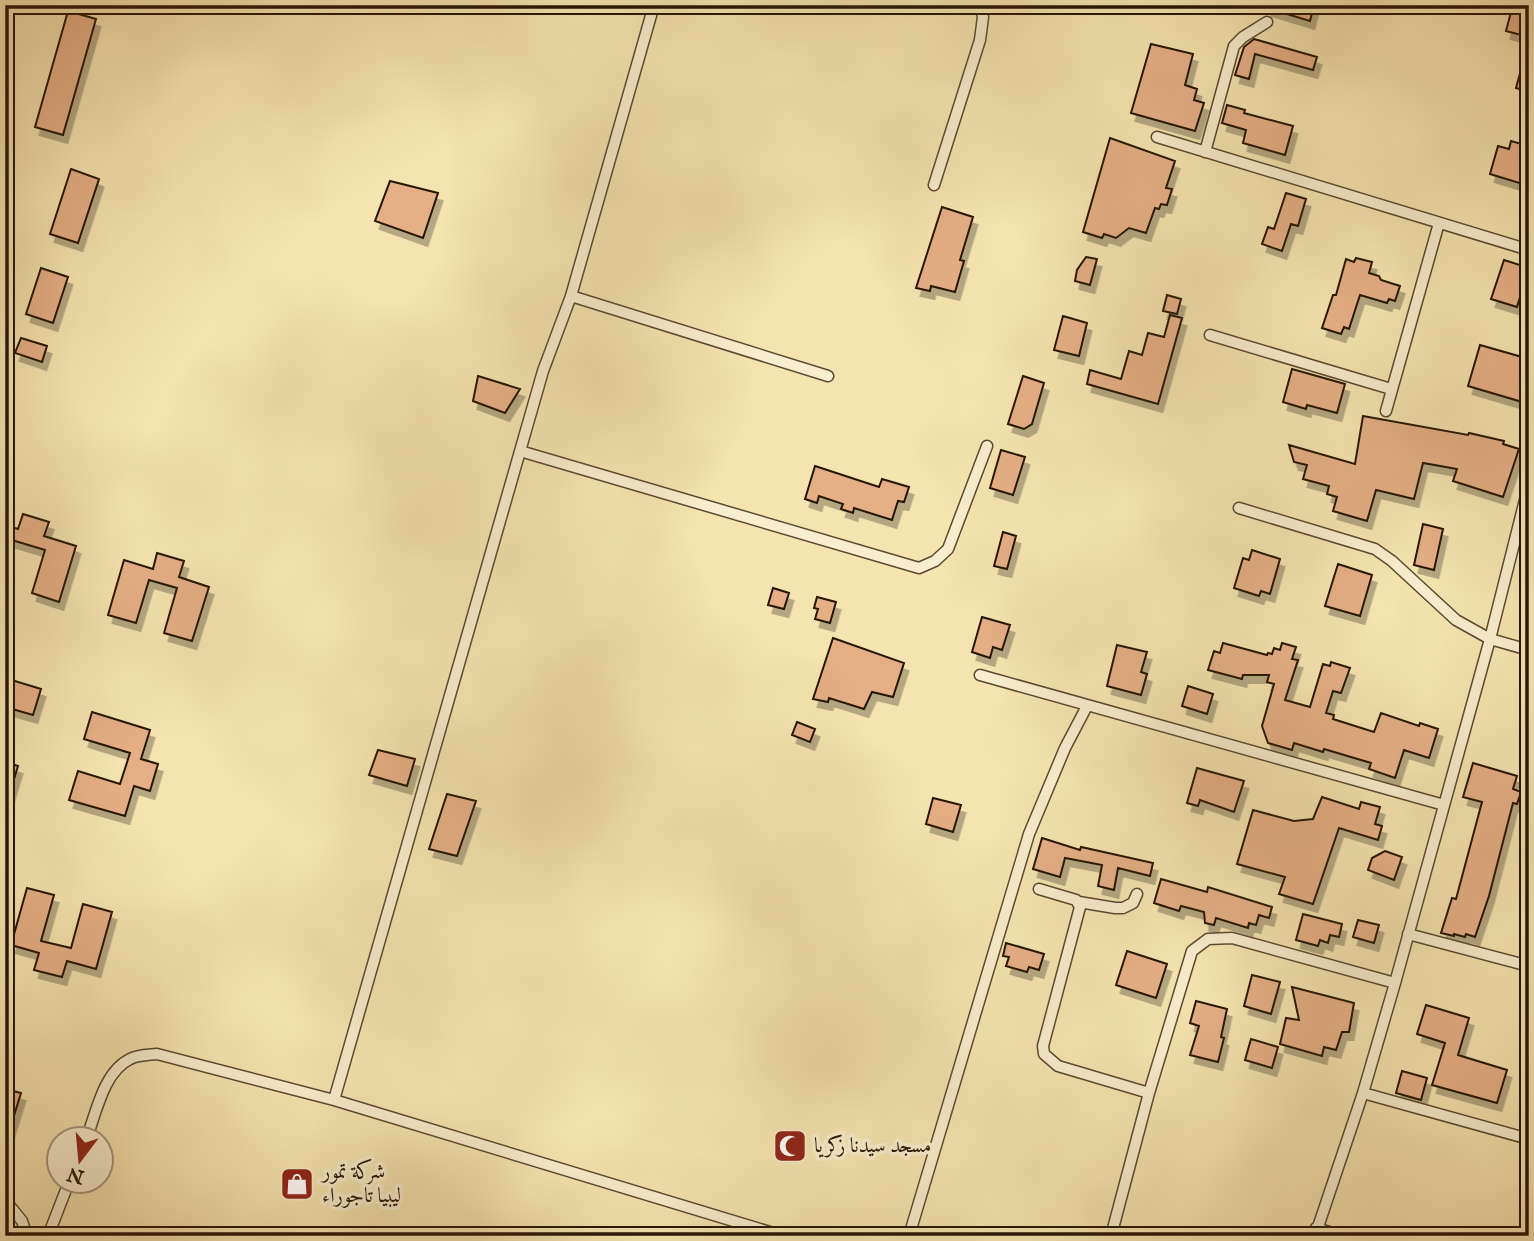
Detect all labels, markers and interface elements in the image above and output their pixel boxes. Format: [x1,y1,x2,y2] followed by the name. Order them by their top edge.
[46,1126,116,1196] north arrow
[771,1127,809,1165] mosque icon: مسجد سيدنا زكريا
[814,1133,931,1160] place label: مسجد سيدنا زكريا
[320,1158,401,1210] place label: شركة تمور ليبيا تاجوراء
[64,1160,88,1188] text: N
[278,1165,316,1203] shop icon: شركة تمور ليبيا تاجوراء

